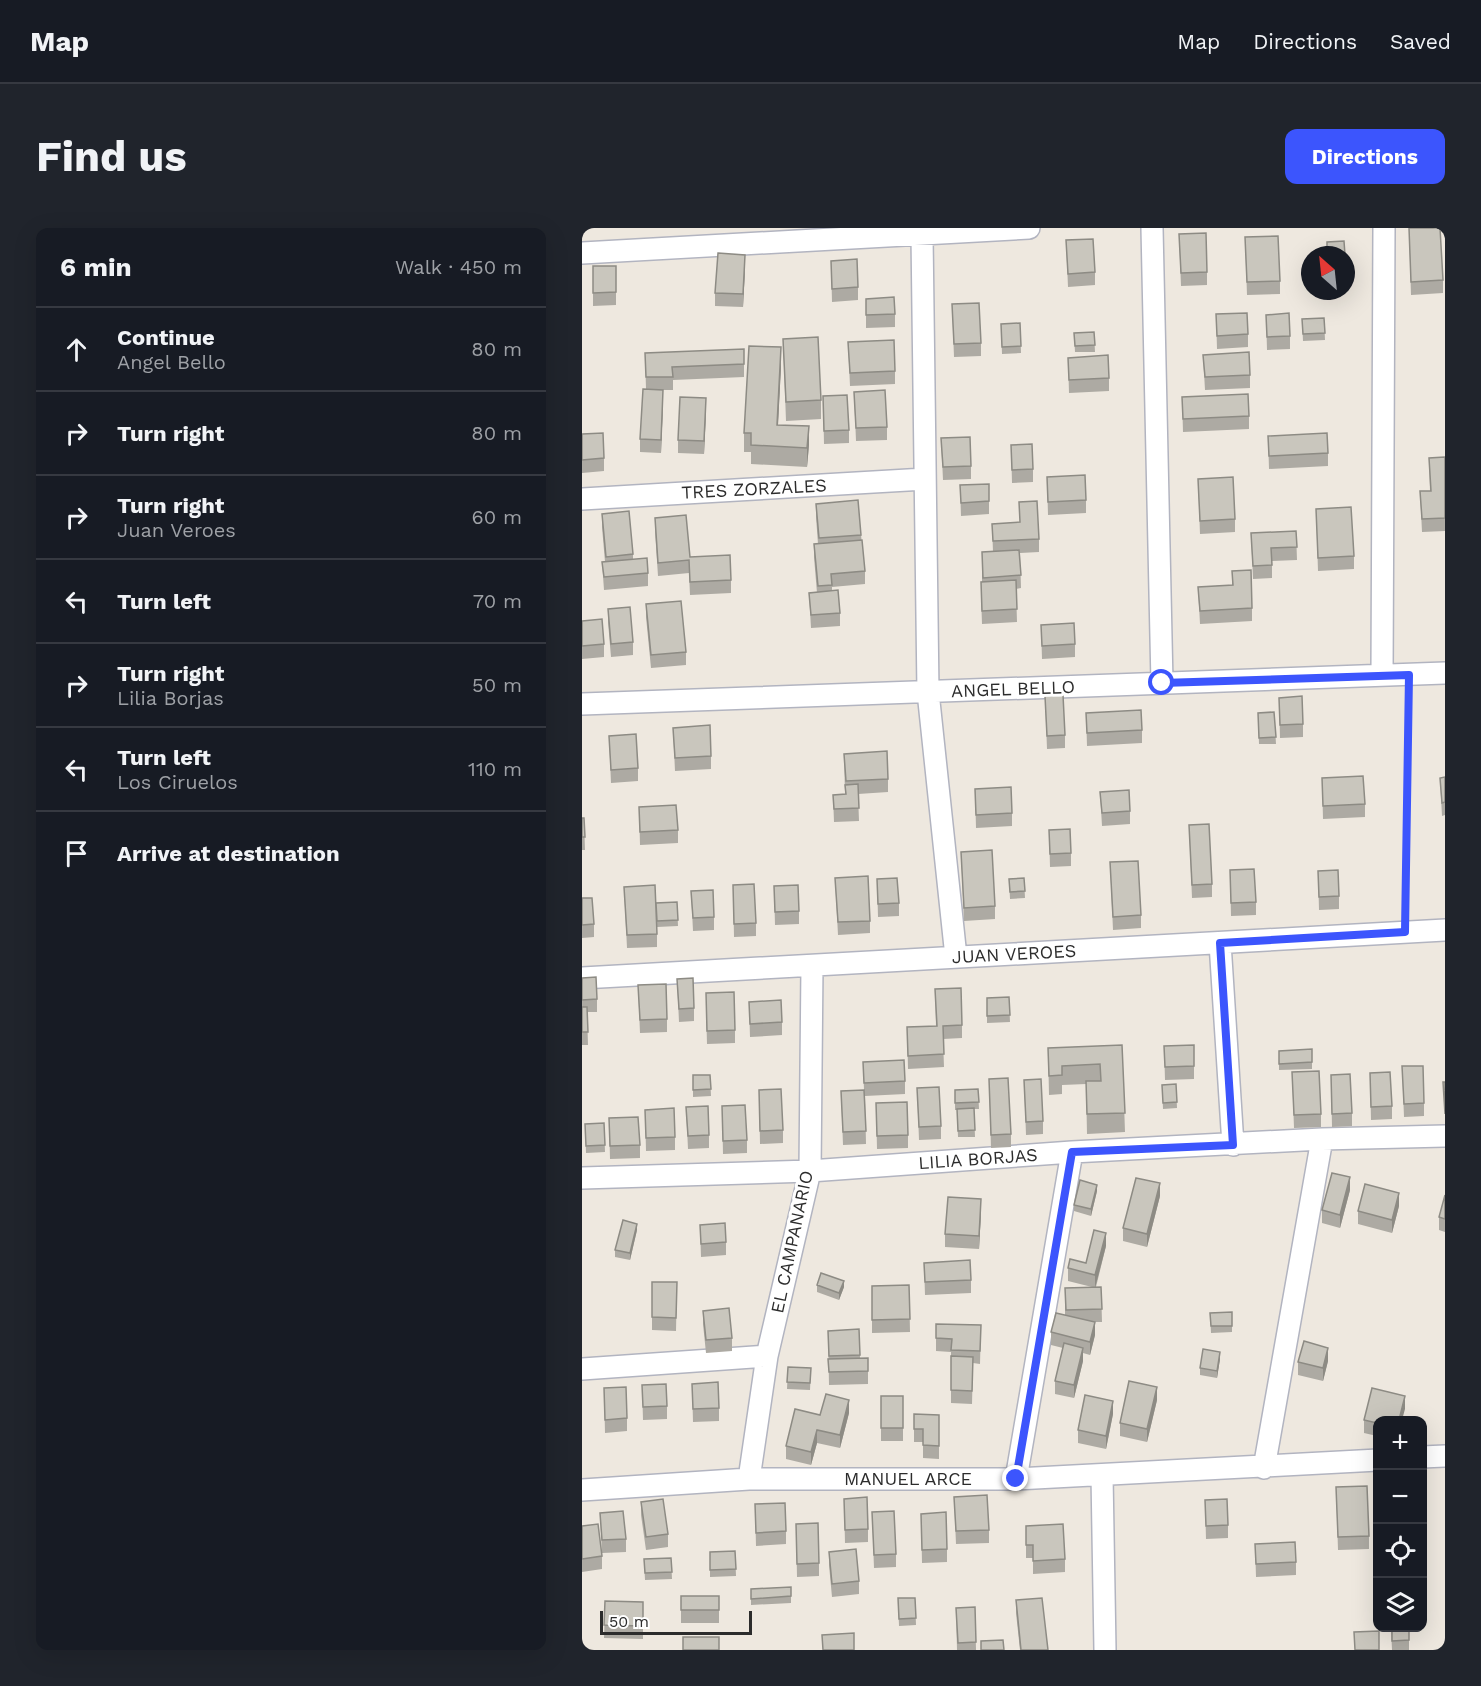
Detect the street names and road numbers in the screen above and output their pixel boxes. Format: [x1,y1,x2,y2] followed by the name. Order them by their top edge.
[681,474,827,503] street label: TRES ZORZALES
[951,676,1075,701] street label: ANGEL BELLO
[951,940,1077,967] street label: JUAN VEROES
[918,1144,1038,1173] street label: LILIA BORJAS
[766,1169,817,1315] street label: EL CAMPANARIO
[844,1468,972,1489] street label: MANUEL ARCE

